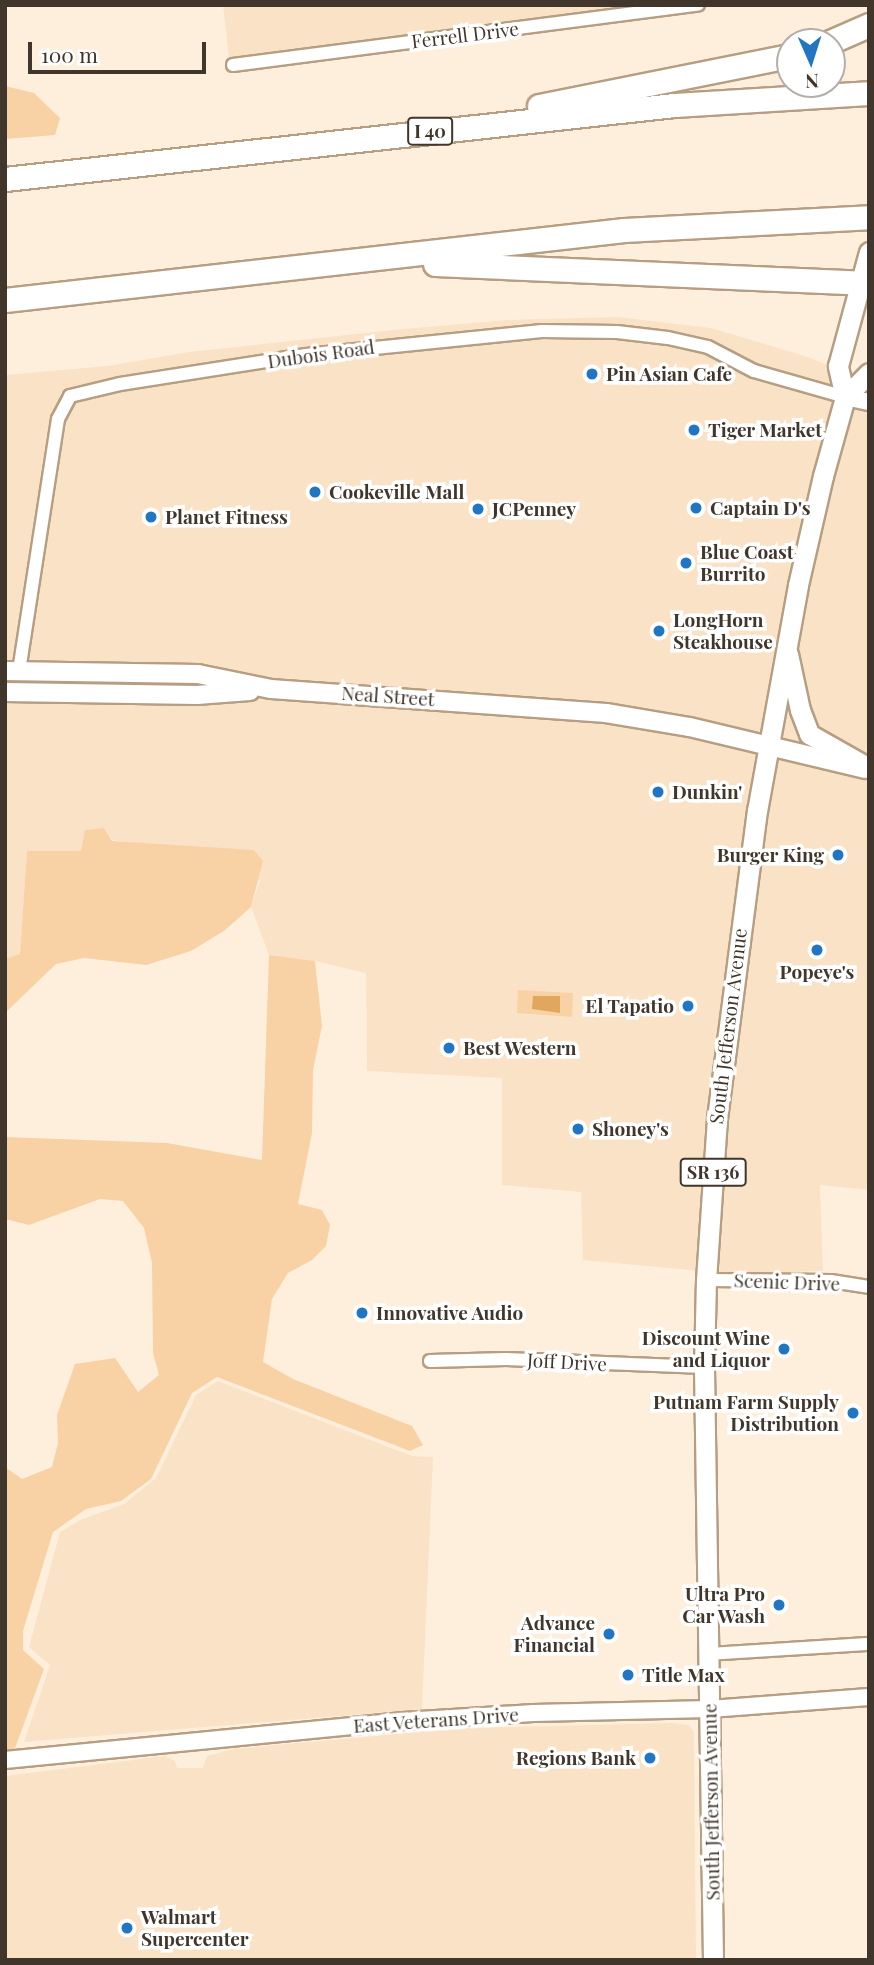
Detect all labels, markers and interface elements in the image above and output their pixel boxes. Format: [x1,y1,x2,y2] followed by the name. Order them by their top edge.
[410,17,520,53] street label: Ferrell Drive
[32,28,210,72] scale bar
[776,28,846,98] north arrow
[41,40,98,68] text: 100 m
[804,69,820,95] text: N
[406,116,454,146] road number: I 40
[266,335,376,373] street label: Dubois Road
[606,363,733,385] place label: Pin Asian Cafe
[584,366,600,382] marker: Pin Asian Cafe
[708,419,822,441] place label: Tiger Market
[686,422,702,438] marker: Tiger Market
[329,481,464,503] place label: Cookeville Mall
[307,484,323,500] marker: Cookeville Mall
[710,497,811,519] place label: Captain D's
[492,498,576,520] place label: JCPenney
[688,500,704,516] marker: Captain D's
[470,501,486,517] marker: JCPenney
[165,506,288,528] place label: Planet Fitness
[143,509,159,525] marker: Planet Fitness
[700,541,793,585] place label: Blue Coast Burrito
[678,555,694,571] marker: Blue Coast Burrito
[673,609,773,653] place label: LongHorn Steakhouse
[651,623,667,639] marker: LongHorn Steakhouse
[341,681,435,711] street label: Neal Street
[672,781,742,803] place label: Dunkin'
[650,784,666,800] marker: Dunkin'
[716,844,824,866] place label: Burger King
[830,847,846,863] marker: Burger King
[705,927,751,1125] street label: South Jefferson Avenue
[809,942,825,958] marker: Popeye's
[780,961,854,983] place label: Popeye's
[585,995,674,1017] place label: El Tapatio
[680,998,696,1014] marker: El Tapatio
[463,1037,577,1059] place label: Best Western
[441,1040,457,1056] marker: Best Western
[592,1118,669,1140] place label: Shoney's
[570,1121,586,1137] marker: Shoney's
[678,1157,748,1186] road number: SR 136
[733,1269,841,1295] street label: Scenic Drive
[376,1302,524,1324] place label: Innovative Audio
[354,1305,370,1321] marker: Innovative Audio
[641,1327,770,1371] place label: Discount Wine and Liquor
[776,1341,792,1357] marker: Discount Wine and Liquor
[527,1349,607,1375] street label: Joff Drive
[653,1391,839,1435] place label: Putnam Farm Supply Distribution
[845,1405,861,1421] marker: Putnam Farm Supply Distribution
[681,1583,765,1627] place label: Ultra Pro Car Wash
[771,1597,787,1613] marker: Ultra Pro Car Wash
[513,1612,595,1656] place label: Advance Financial
[601,1626,617,1642] marker: Advance Financial
[642,1664,725,1686] place label: Title Max
[620,1667,636,1683] marker: Title Max
[352,1703,520,1737] street label: East Veterans Drive
[698,1703,724,1901] street label: South Jefferson Avenue
[516,1747,636,1769] place label: Regions Bank
[642,1750,658,1766] marker: Regions Bank
[141,1906,249,1950] place label: Walmart Supercenter
[119,1920,135,1936] marker: Walmart Supercenter

